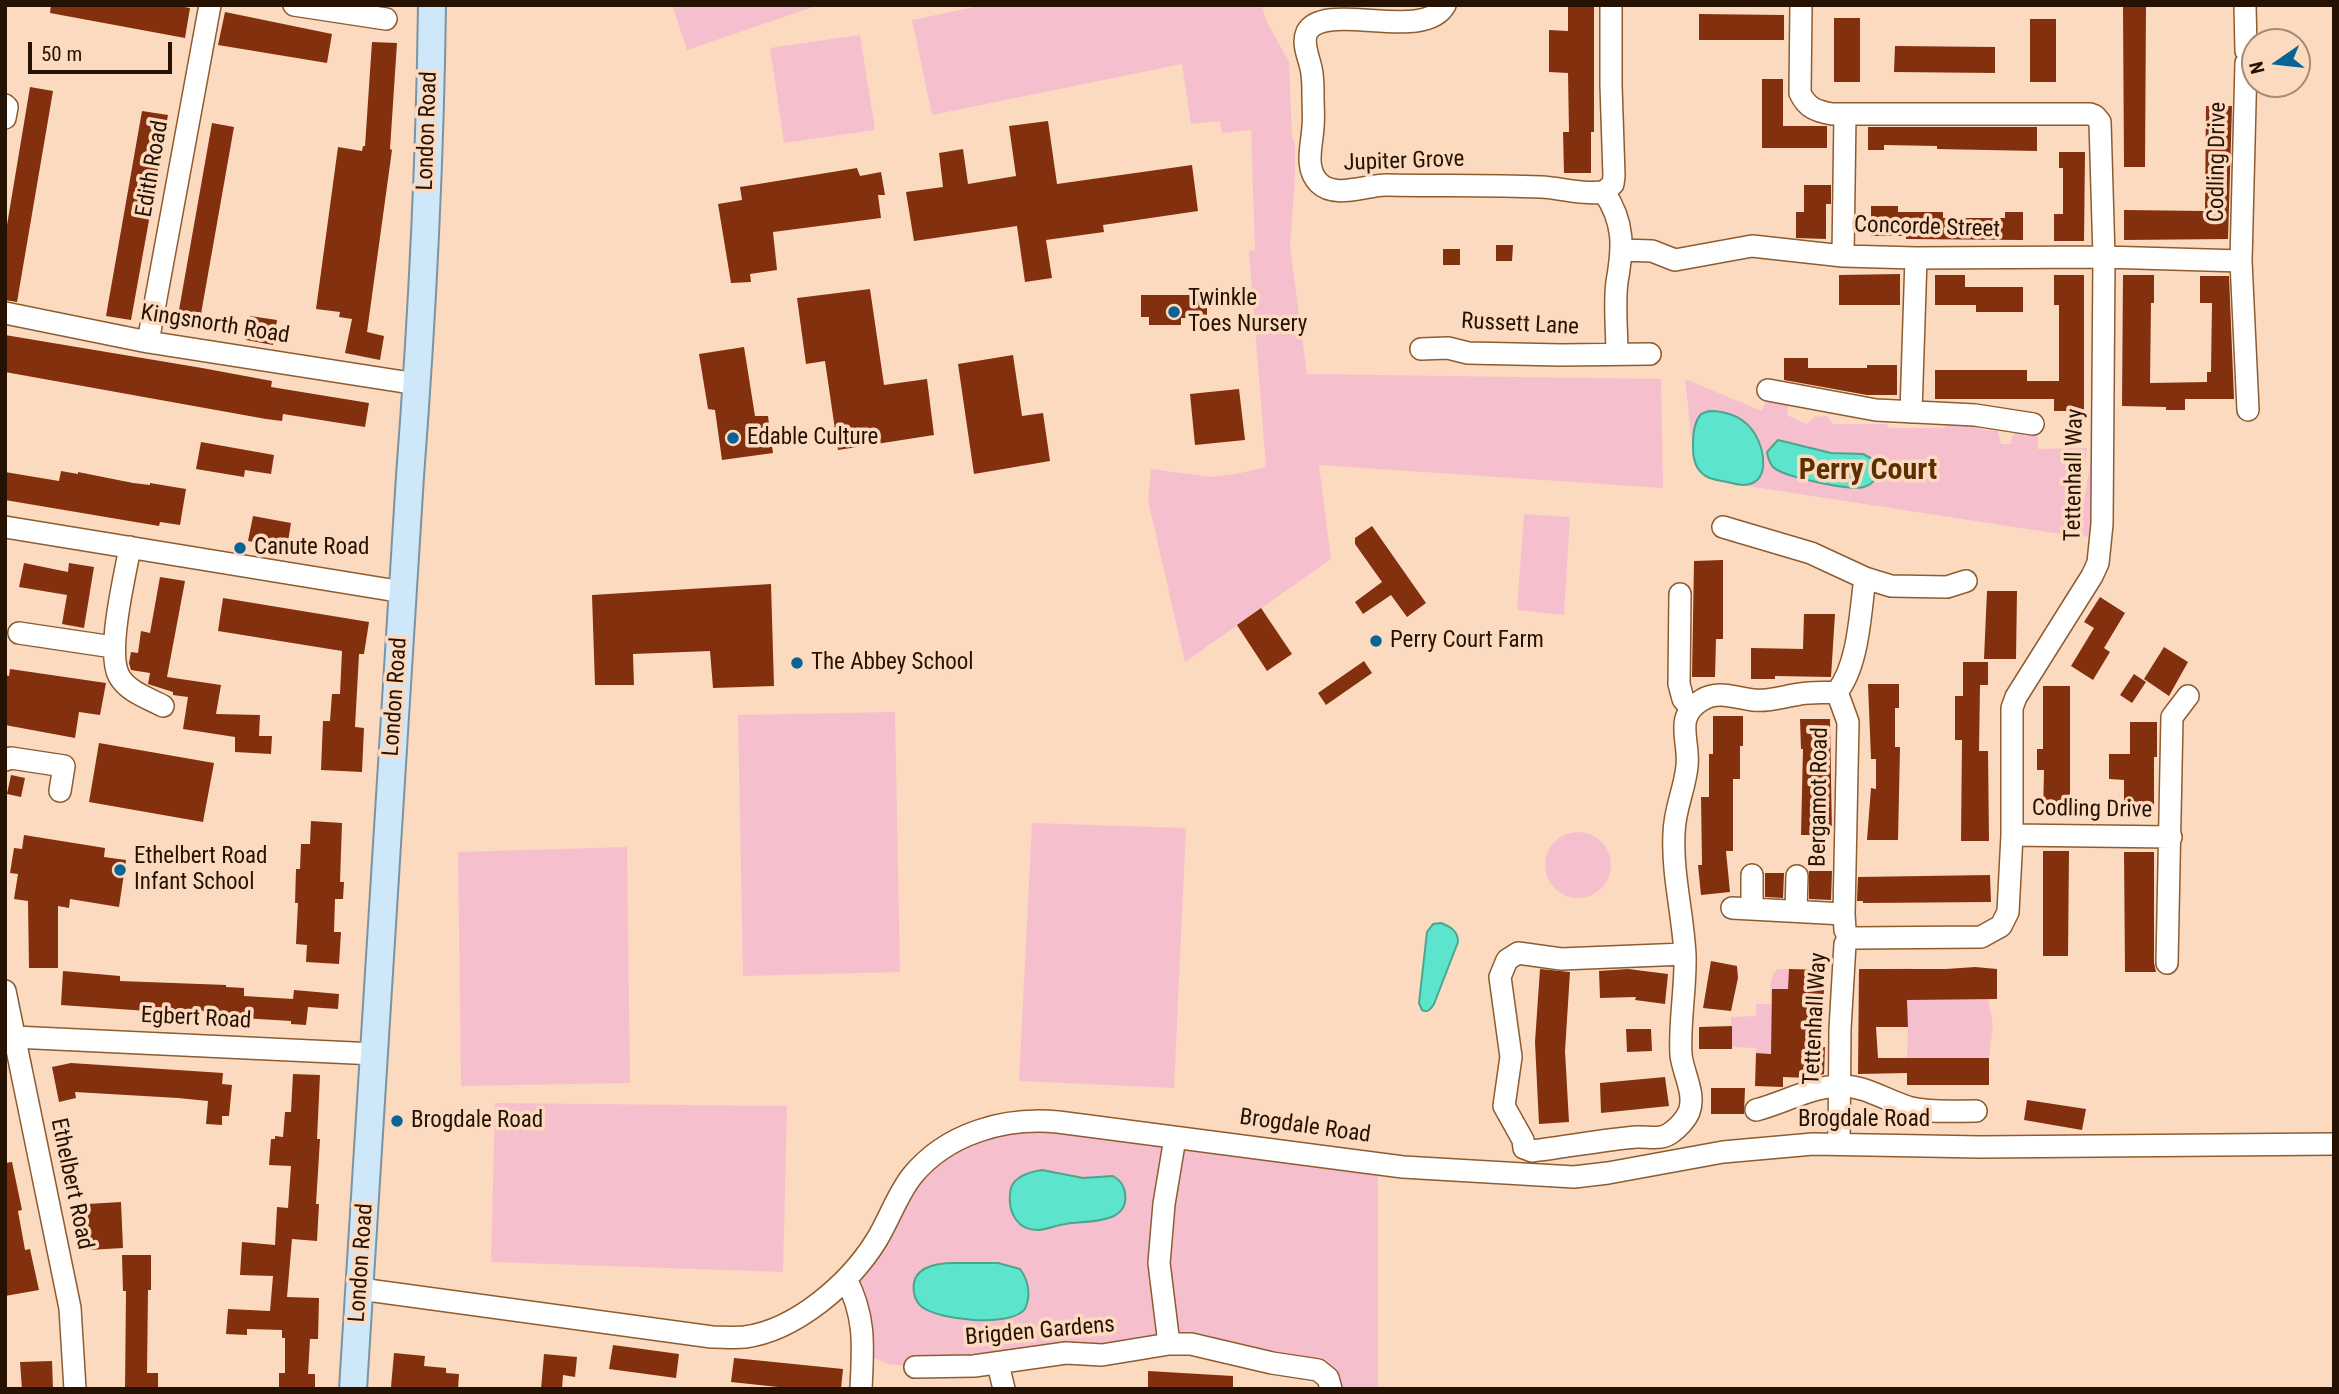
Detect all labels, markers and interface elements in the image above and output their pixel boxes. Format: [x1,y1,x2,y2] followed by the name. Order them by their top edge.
[32,28,175,72] scale bar
[2241,28,2311,98] north arrow
[41,42,82,66] text: 50 m
[2245,59,2270,76] text: N
[412,71,444,191] street label: London Road
[2203,102,2233,222] street label: Codling Drive
[131,119,175,219] street label: Edith Road
[1343,146,1465,178] street label: Jupiter Grove
[1854,212,2000,244] street label: Concorde Street
[1188,285,1307,339] place label: Twinkle Toes Nursery
[139,300,291,350] street label: Kingsnorth Road
[1166,304,1182,320] marker: Twinkle Toes Nursery
[1460,308,1580,342] street label: Russett Lane
[2060,408,2090,542] street label: Tettenhall Way
[747,424,878,452] place label: Edable Culture
[725,430,741,446] marker: Edable Culture
[1799,453,1937,489] district label: Perry Court
[254,534,369,562] place label: Canute Road
[232,540,248,556] marker: Canute Road
[1390,627,1544,655] place label: Perry Court Farm
[1368,633,1384,649] marker: Perry Court Farm
[378,637,414,757] street label: London Road
[811,649,974,677] place label: The Abbey School
[789,655,805,671] marker: The Abbey School
[1805,727,1835,867] street label: Bergamot Road
[2032,795,2152,825] street label: Codling Drive
[134,843,267,897] place label: Ethelbert Road Infant School
[112,862,128,878] marker: Ethelbert Road Infant School
[1799,952,1833,1086] street label: Tettenhall Way
[140,1002,252,1036] street label: Egbert Road
[1238,1104,1372,1150] street label: Brogdale Road
[1798,1106,1930,1134] street label: Brogdale Road
[411,1107,543,1135] place label: Brogdale Road
[389,1113,405,1129] marker: Brogdale Road
[44,1116,98,1252] street label: Ethelbert Road
[344,1203,380,1323] street label: London Road
[964,1312,1116,1352] street label: Brigden Gardens

